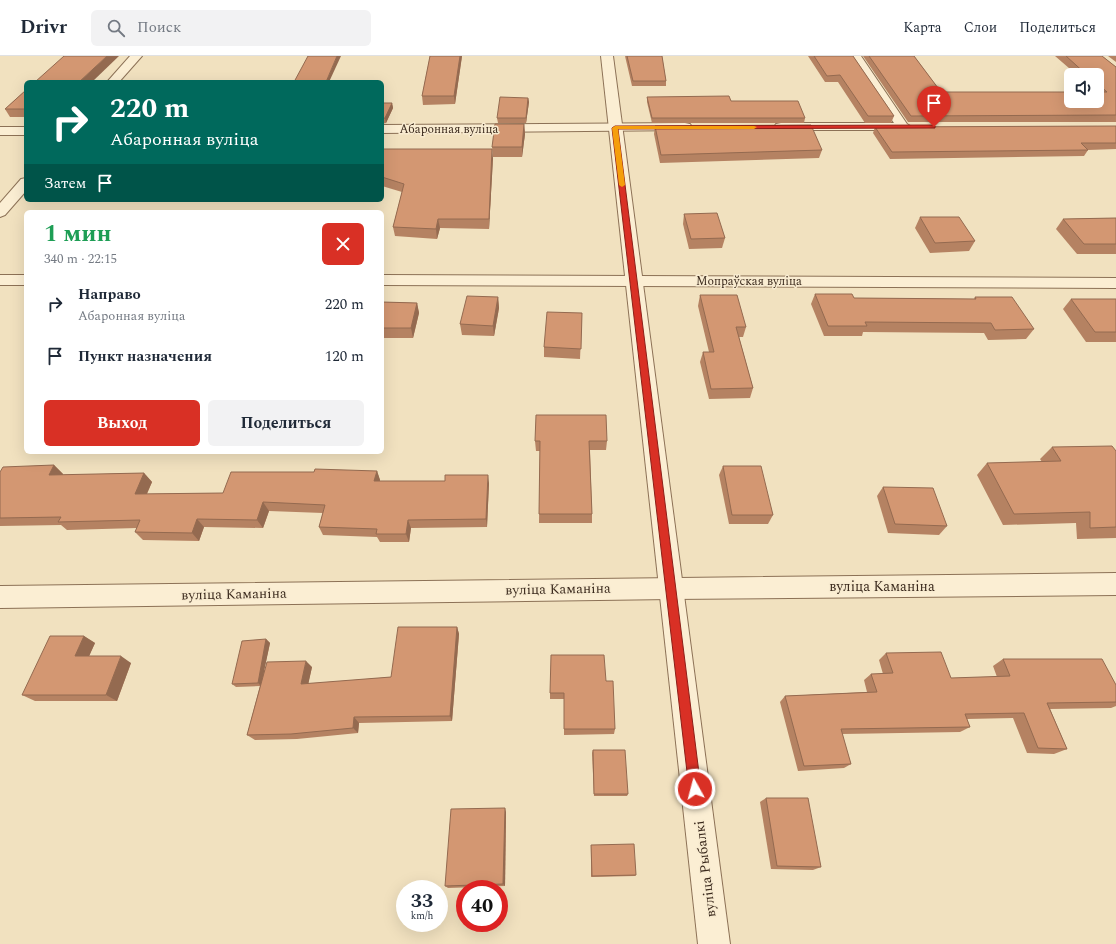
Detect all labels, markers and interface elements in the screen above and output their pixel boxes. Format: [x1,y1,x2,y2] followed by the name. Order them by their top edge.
[91,10,371,46] search box
[20,13,67,42] text: Drivr
[137,16,181,39] text: Поиск
[105,17,127,39] icon: search
[903,17,942,38] text: Карта
[964,17,997,38] text: Слои
[1019,17,1096,38] text: Поделиться
[1064,68,1104,108] map controls
[1064,68,1104,108] button: sound
[917,86,951,127] pin
[110,87,189,130] text: 220 m
[923,92,945,114] icon: arrive
[44,96,96,148] icon: right
[399,120,499,139] street label: Абаронная вуліца
[110,126,259,153] text: Абаронная вуліца
[44,172,86,195] text: Затем
[94,172,116,194] icon: arrive
[44,216,112,252] text: 1 мин
[322,223,364,265] button: close
[44,249,117,269] text: 340 m · 22:15
[696,272,802,291] street label: Мопраўская вуліца
[78,283,141,306] text: Направо
[44,293,66,315] icon: right
[325,293,364,316] text: 220 m
[78,306,185,326] text: Абаронная вуліца
[44,345,66,367] icon: arrive
[78,345,212,368] text: Пункт назначения
[325,345,364,368] text: 120 m
[44,400,200,446] button: Выход
[208,400,364,446] button: Поделиться
[829,576,935,597] street label: вуліца Каманіна
[505,578,611,600] street label: вуліца Каманіна
[181,583,287,605] street label: вуліца Каманіна
[674,768,716,810] position arrow
[689,819,721,919] street label: вуліца Рыбалкі
[456,880,508,932] speed limit sign: 40
[411,886,433,916] text: 33
[411,908,433,924] text: km/h

